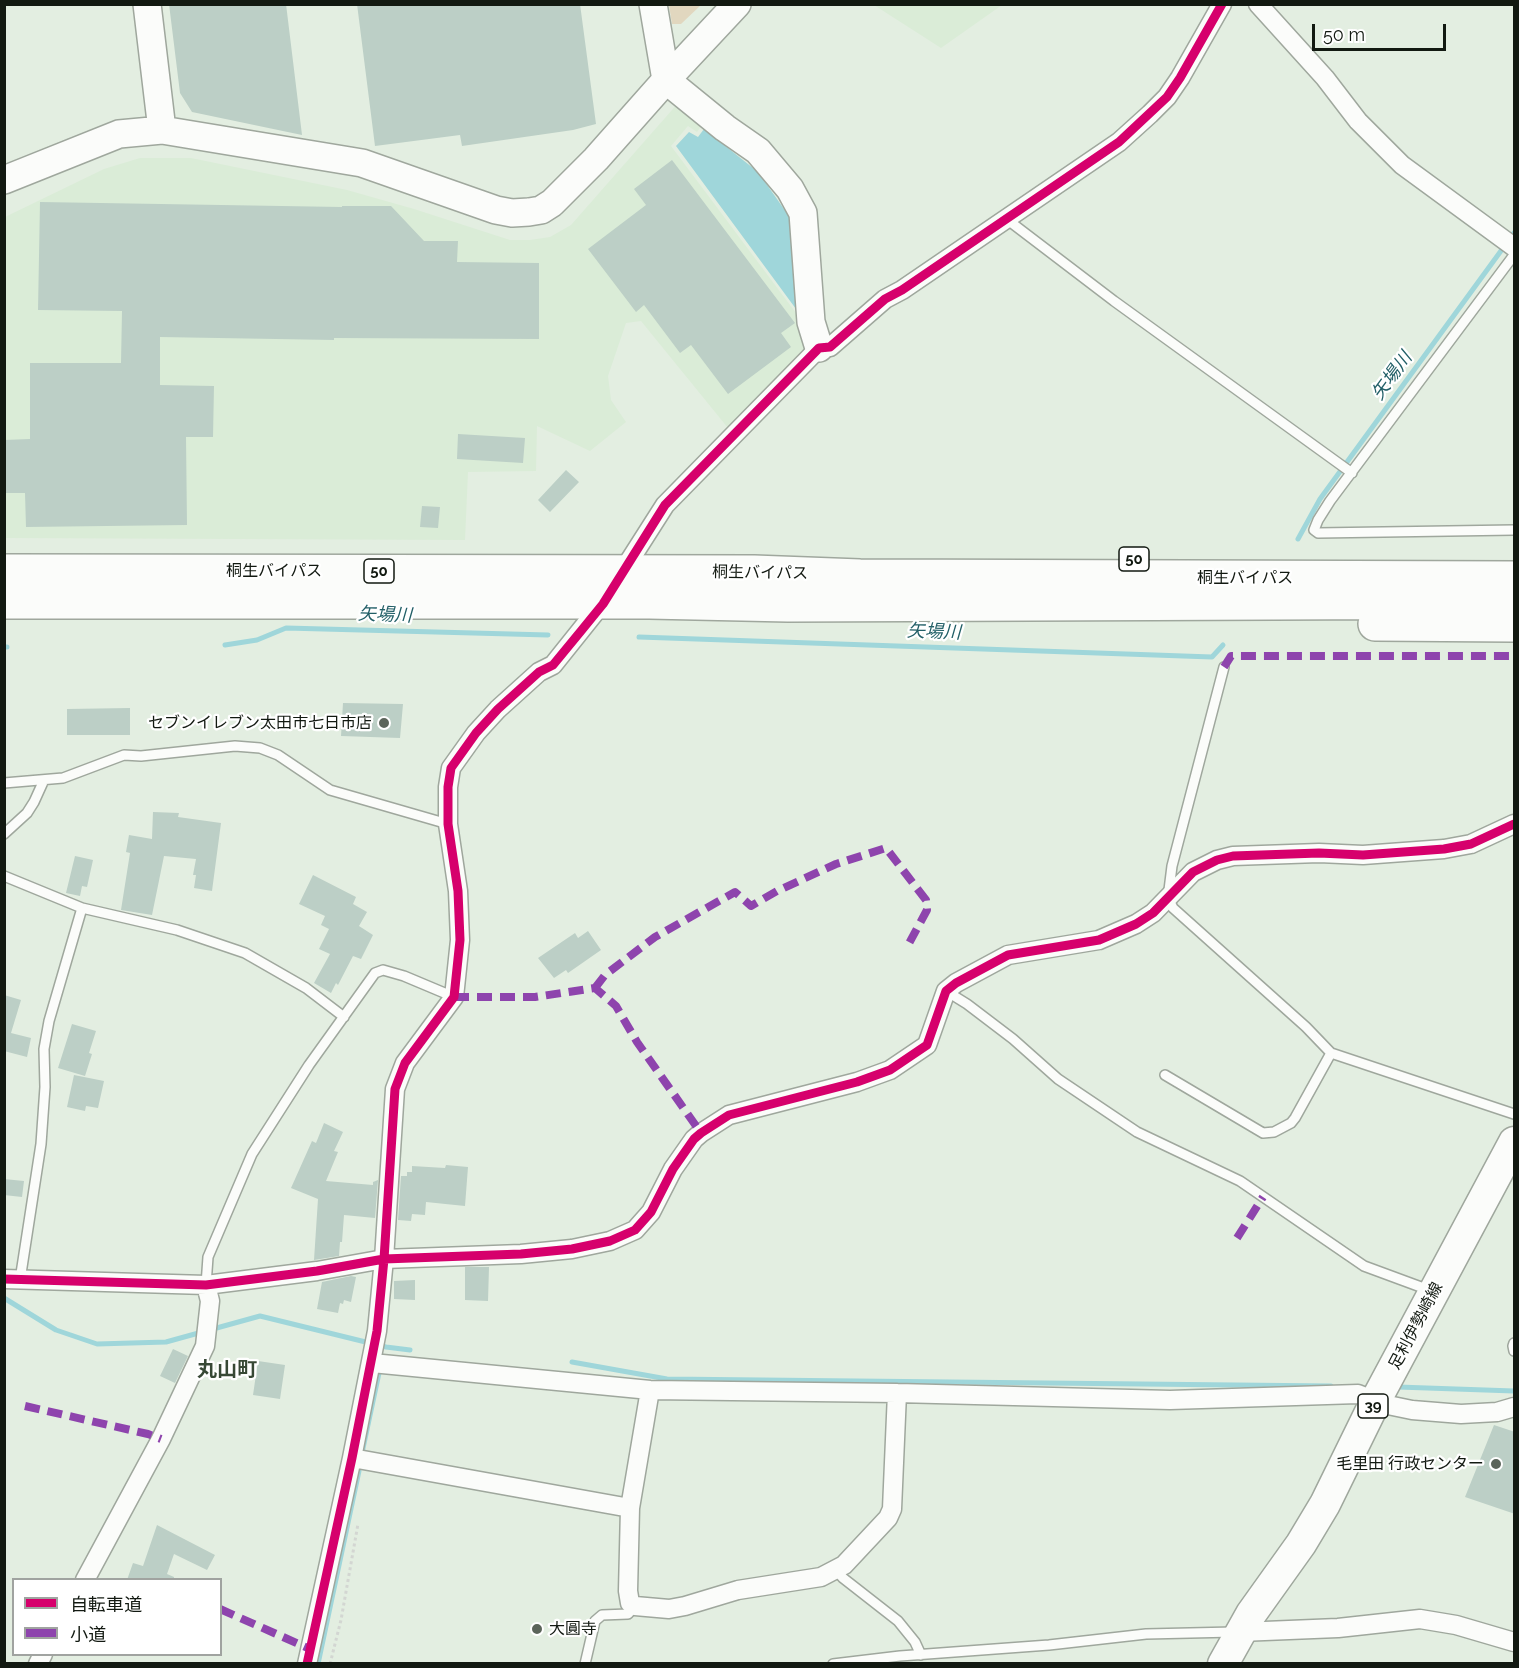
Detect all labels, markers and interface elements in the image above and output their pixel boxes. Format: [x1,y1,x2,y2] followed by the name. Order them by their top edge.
[1315,12,1448,50] scale bar
[1323,24,1365,45] text: 50 m
[1367,348,1417,404] water label: 矢場川
[1119,547,1149,571] road number: 50
[364,559,394,583] road number: 50
[226,561,322,581] street label: 桐生バイパス
[712,563,808,583] street label: 桐生バイパス
[1197,568,1293,588] street label: 桐生バイパス
[358,603,412,627] water label: 矢場川
[907,620,961,644] water label: 矢場川
[148,713,372,733] place label: セブンイレブン太田市七日市店
[377,716,391,730] marker: セブンイレブン太田市七日市店
[1385,1279,1447,1373] street label: 足利伊勢崎線
[197,1358,257,1382] district label: 丸山町
[1358,1394,1388,1418] road number: 39
[1336,1454,1484,1474] place label: 毛里田 行政センター
[1489,1457,1503,1471] marker: 毛里田 行政センター
[12,1578,222,1656] legend
[70,1594,142,1615] text: 自転車道
[549,1619,597,1639] place label: 大圓寺
[530,1622,544,1636] marker: 大圓寺
[70,1624,106,1645] text: 小道

